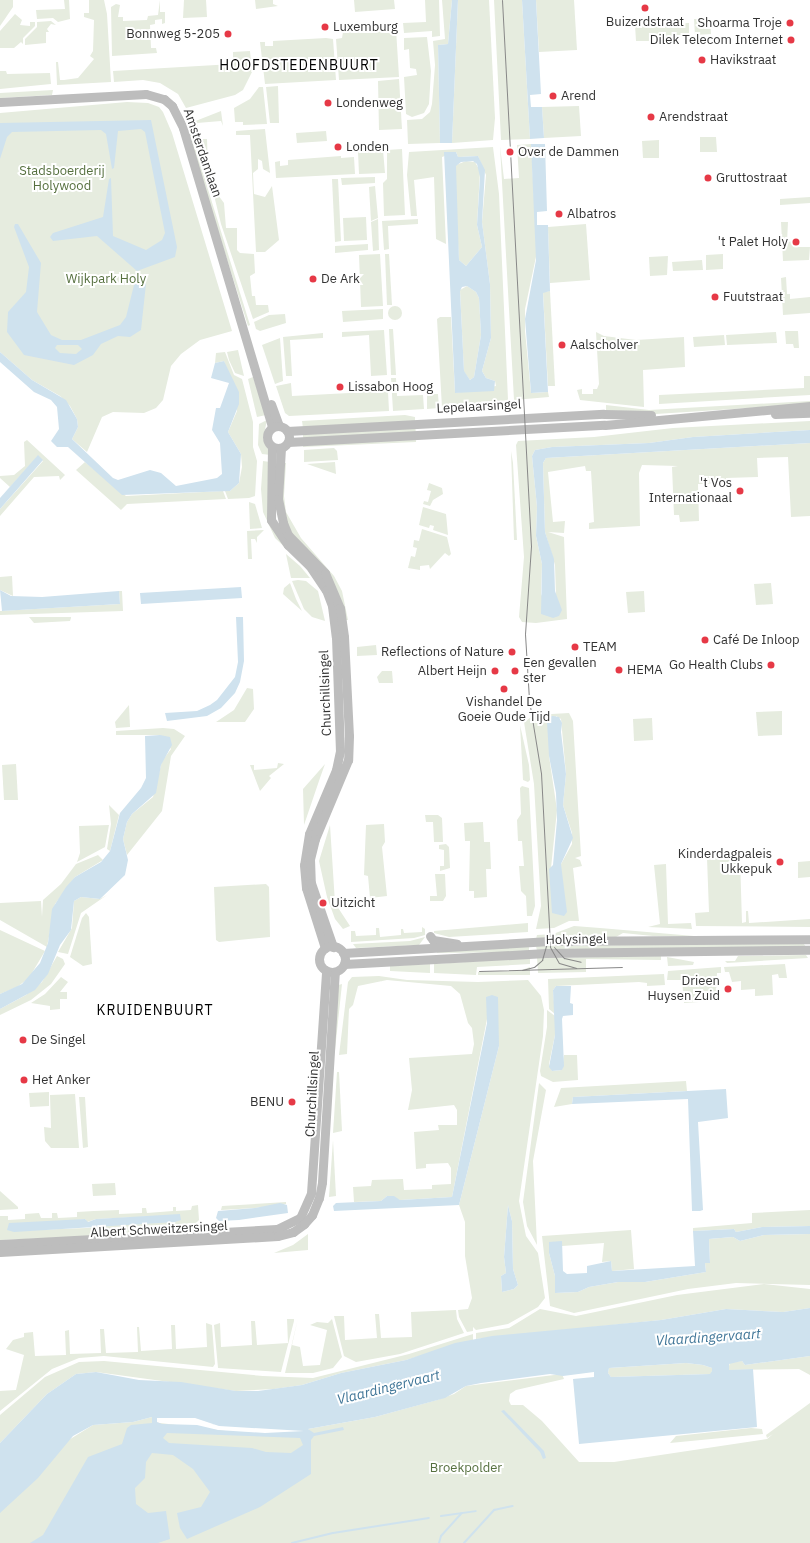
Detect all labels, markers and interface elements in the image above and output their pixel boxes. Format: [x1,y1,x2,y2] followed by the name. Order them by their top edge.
[640,3,650,13] marker: Buizerdstraat
[606,14,684,30] place label: Buizerdstraat
[697,15,782,31] place label: Shoarma Troje
[785,18,795,28] marker: Shoarma Troje
[333,19,398,35] place label: Luxemburg
[320,22,330,32] marker: Luxemburg
[126,26,220,42] place label: Bonnweg 5-205
[223,29,233,39] marker: Bonnweg 5-205
[650,32,783,48] place label: Dilek Telecom Internet
[786,35,796,45] marker: Dilek Telecom Internet
[710,52,776,68] place label: Havikstraat
[697,55,707,65] marker: Havikstraat
[219,57,379,73] district label: HOOFDSTEDENBUURT
[561,88,596,104] place label: Arend
[548,91,558,101] marker: Arend
[336,95,403,111] place label: Londenweg
[323,98,333,108] marker: Londenweg
[180,107,224,199] street label: Amsterdamlaan
[659,109,728,125] place label: Arendstraat
[646,112,656,122] marker: Arendstraat
[346,139,389,155] place label: Londen
[333,142,343,152] marker: Londen
[518,144,619,160] place label: Over de Dammen
[505,147,515,157] marker: Over de Dammen
[19,164,105,195] park label: Stadsboerderij Holywood
[716,170,787,186] place label: Gruttostraat
[703,173,713,183] marker: Gruttostraat
[567,206,616,222] place label: Albatros
[554,209,564,219] marker: Albatros
[718,234,788,250] place label: 't Palet Holy
[791,237,801,247] marker: 't Palet Holy
[66,271,146,287] park label: Wijkpark Holy
[321,271,360,287] place label: De Ark
[308,274,318,284] marker: De Ark
[723,289,783,305] place label: Fuutstraat
[710,292,720,302] marker: Fuutstraat
[570,337,638,353] place label: Aalscholver
[557,340,567,350] marker: Aalscholver
[348,379,433,395] place label: Lissabon Hoog
[335,382,345,392] marker: Lissabon Hoog
[436,397,522,417] street label: Lepelaarsingel
[649,476,732,507] place label: 't Vos Internationaal
[735,486,745,496] marker: 't Vos Internationaal
[713,632,800,648] place label: Café De Inloop
[700,635,710,645] marker: Café De Inloop
[583,639,617,655] place label: TEAM
[570,642,580,652] marker: TEAM
[381,644,504,660] place label: Reflections of Nature
[507,647,517,657] marker: Reflections of Nature
[317,650,335,736] street label: Churchillsingel
[523,656,597,687] place label: Een gevallen ster
[669,657,763,673] place label: Go Health Clubs
[766,660,776,670] marker: Go Health Clubs
[627,662,663,678] place label: HEMA
[418,663,487,679] place label: Albert Heijn
[614,665,624,675] marker: HEMA
[490,666,500,676] marker: Albert Heijn
[510,666,520,676] marker: Een gevallen ster
[499,684,509,694] marker: Vishandel De Goeie Oude Tijd
[458,695,550,726] place label: Vishandel De Goeie Oude Tijd
[678,847,772,878] place label: Kinderdagpaleis Ukkepuk
[775,857,785,867] marker: Kinderdagpaleis Ukkepuk
[331,895,375,911] place label: Uitzicht
[318,898,328,908] marker: Uitzicht
[546,932,606,948] street label: Holysingel
[647,974,720,1005] place label: Drieen Huysen Zuid
[723,984,733,994] marker: Drieen Huysen Zuid
[97,1002,213,1018] district label: KRUIDENBUURT
[31,1032,86,1048] place label: De Singel
[18,1035,28,1045] marker: De Singel
[303,1051,323,1137] street label: Churchillsingel
[32,1072,90,1088] place label: Het Anker
[19,1075,29,1085] marker: Het Anker
[250,1094,284,1110] place label: BENU
[287,1097,297,1107] marker: BENU
[90,1219,228,1241] street label: Albert Schweitzersingel
[655,1325,761,1349] water label: Vlaardingervaart
[335,1366,441,1408] water label: Vlaardingervaart
[430,1460,502,1476] park label: Broekpolder

